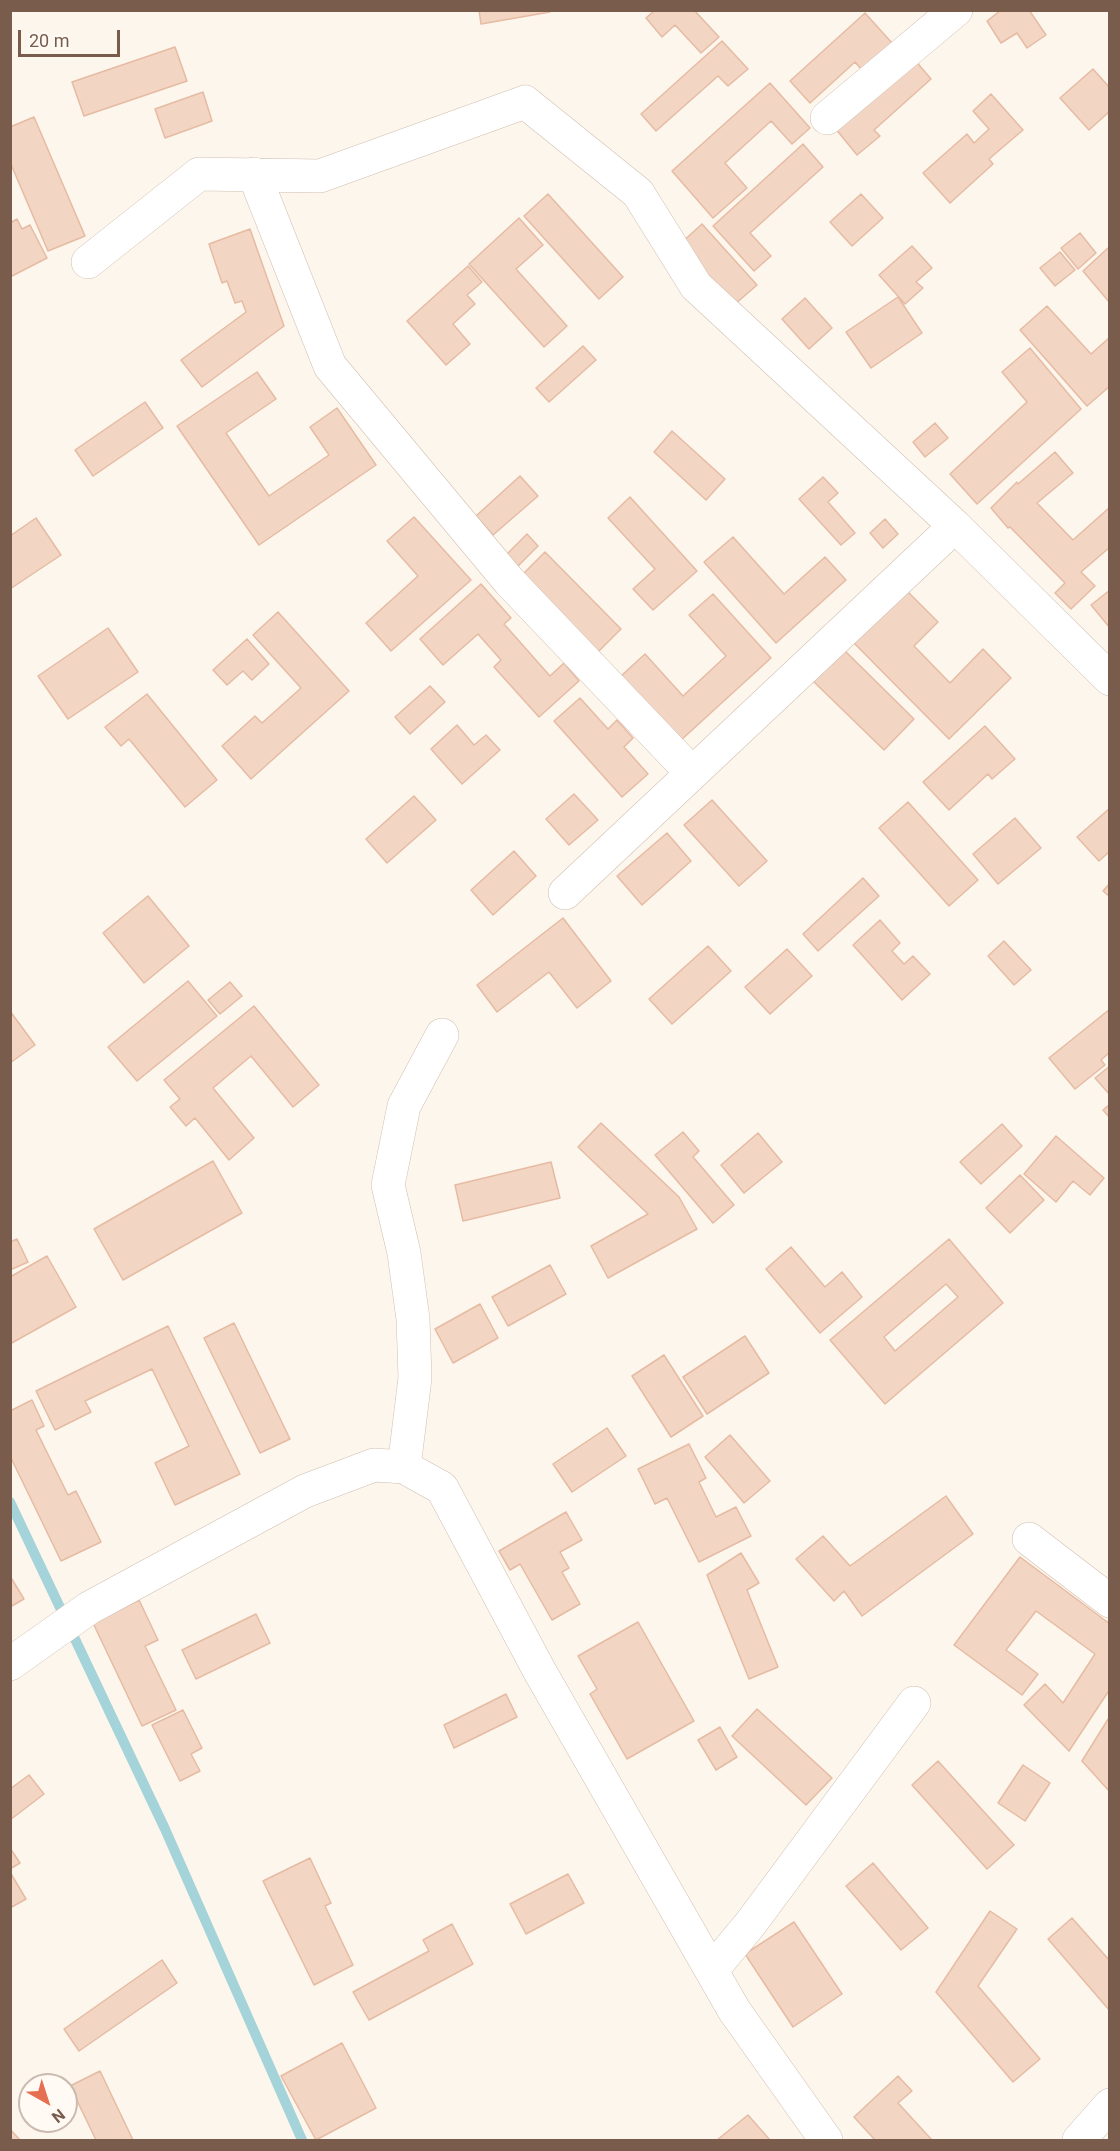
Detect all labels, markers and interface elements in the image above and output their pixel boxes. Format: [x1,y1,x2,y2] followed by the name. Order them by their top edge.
[21,18,123,56] scale bar
[29,30,69,51] text: 20 m
[18,2073,78,2133] north arrow
[48,2105,69,2127] text: N

